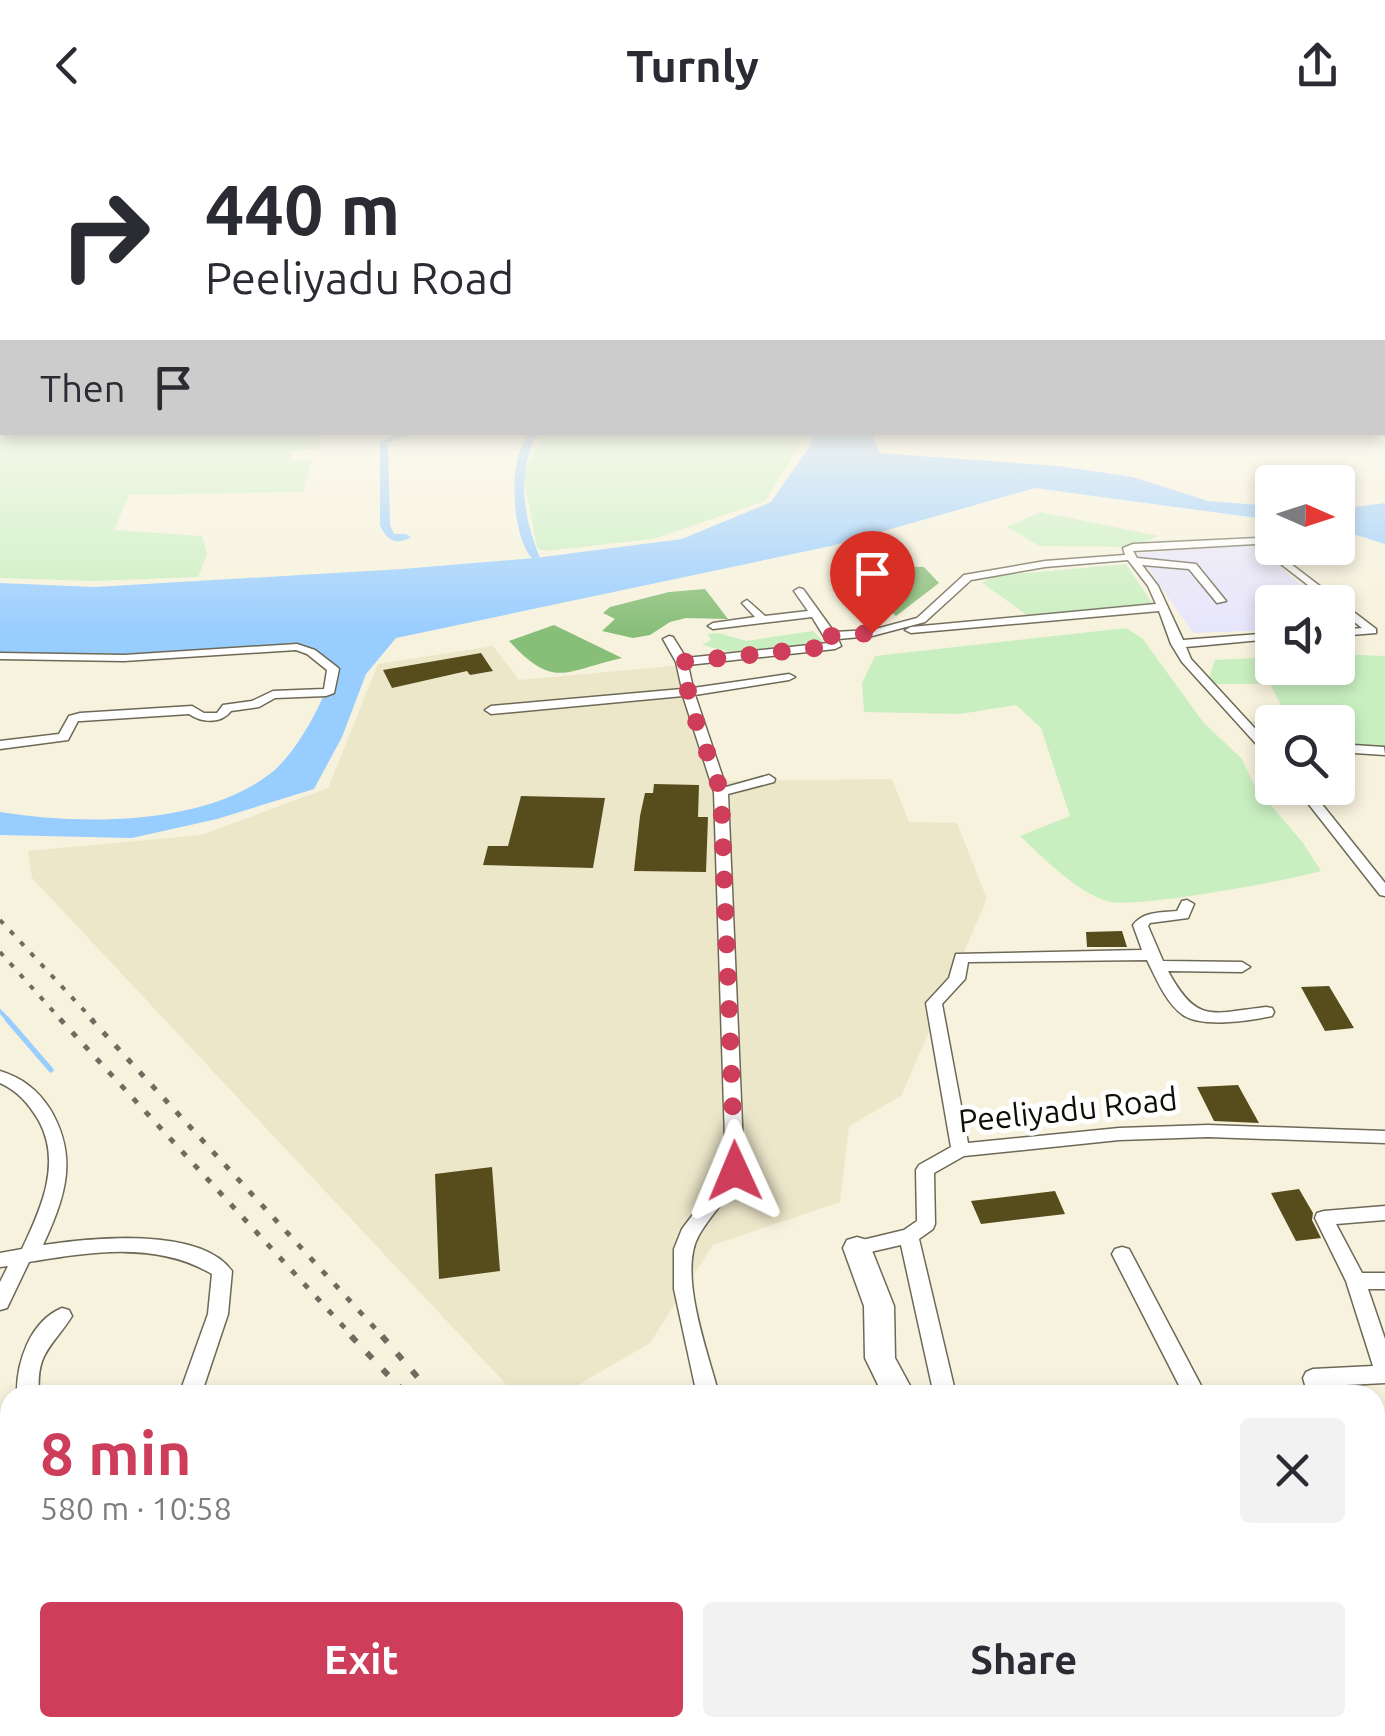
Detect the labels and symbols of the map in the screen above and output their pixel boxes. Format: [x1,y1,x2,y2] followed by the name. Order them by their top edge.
[1255,465,1355,565] north arrow
[830,531,915,634] pin
[957,1080,1179,1138] street label: Peeliyadu Road
[683,1119,787,1223] position arrow

